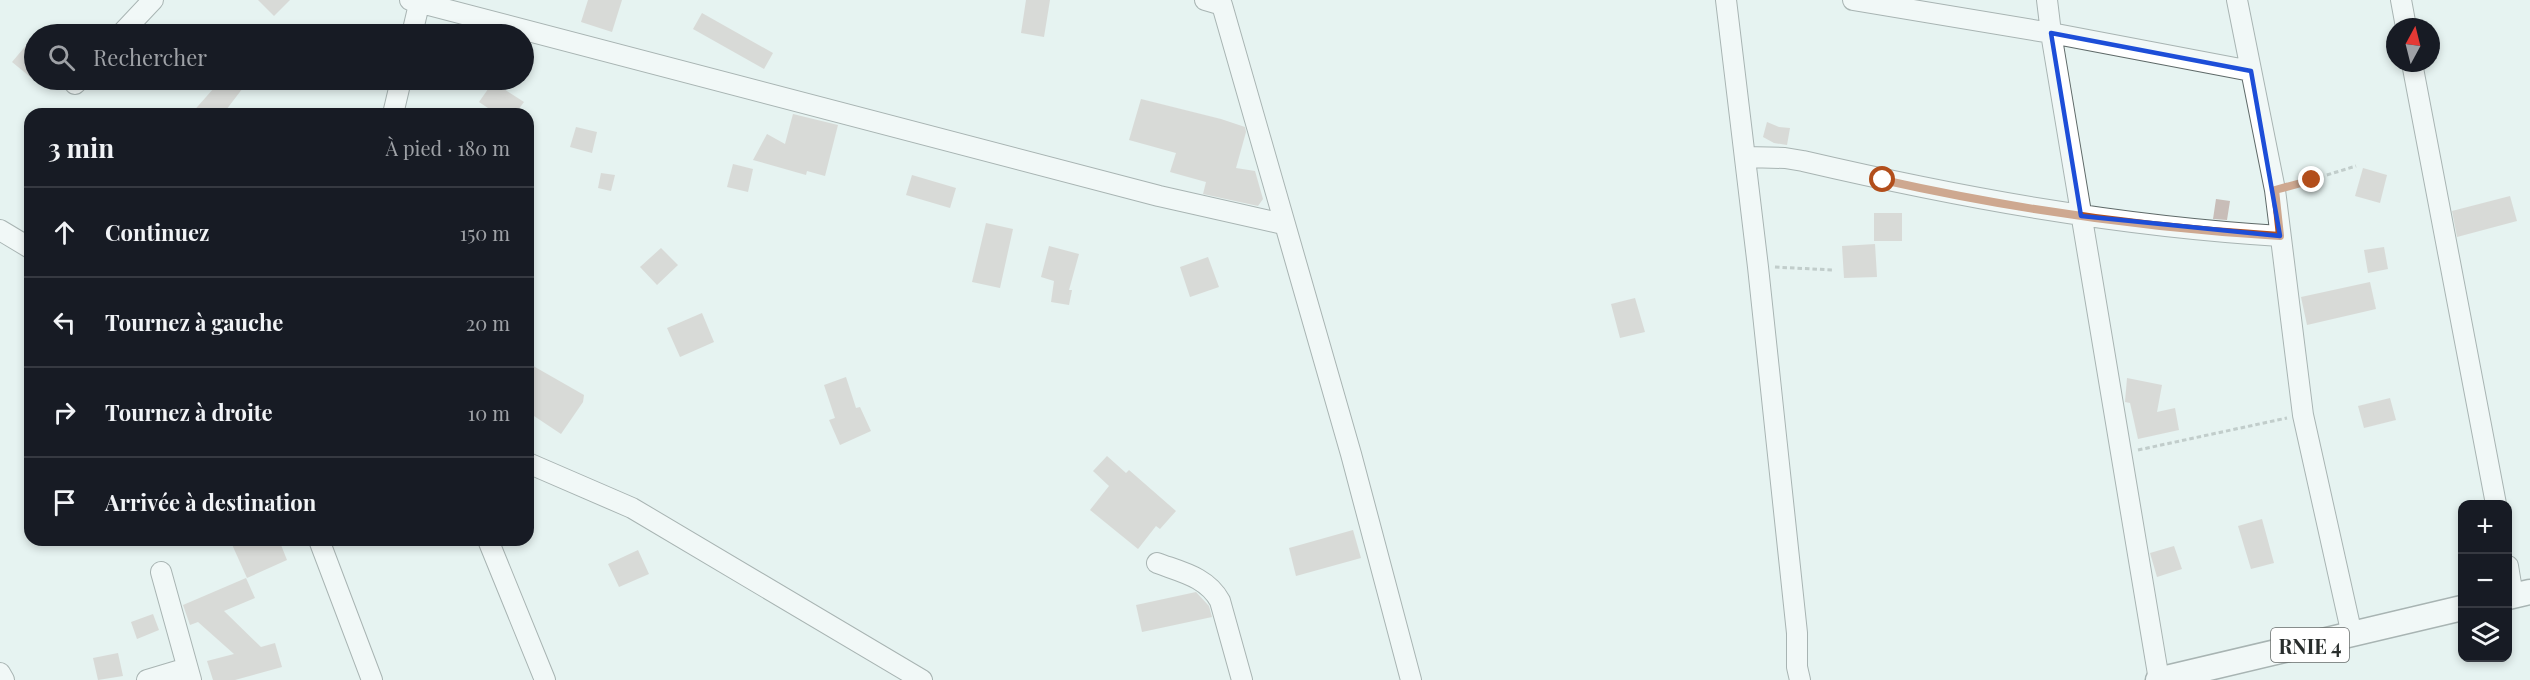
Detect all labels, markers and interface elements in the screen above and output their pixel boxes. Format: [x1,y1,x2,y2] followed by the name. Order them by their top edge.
[2386,18,2440,72] north arrow
[24,24,534,90] search box
[45,41,78,74] icon: search
[93,42,207,72] text: Rechercher
[48,130,114,165] text: 3 min
[385,134,510,161] text: À pied · 180 m
[1869,166,1895,192] route start
[2298,166,2324,192] route end
[48,216,81,249] icon: ahead
[105,217,209,247] text: Continuez
[460,219,510,246] text: 150 m
[48,306,81,339] icon: left
[105,307,283,337] text: Tournez à gauche
[466,309,510,336] text: 20 m
[48,396,81,429] icon: right
[105,397,273,427] text: Tournez à droite
[468,399,510,426] text: 10 m
[48,486,81,519] icon: arrive
[105,487,316,517] text: Arrivée à destination
[2458,500,2512,662] map controls
[2458,500,2512,554] button: +
[2458,554,2512,608] button: −
[2458,608,2512,662] button: layers
[2271,628,2349,662] road number: RNIE 4

